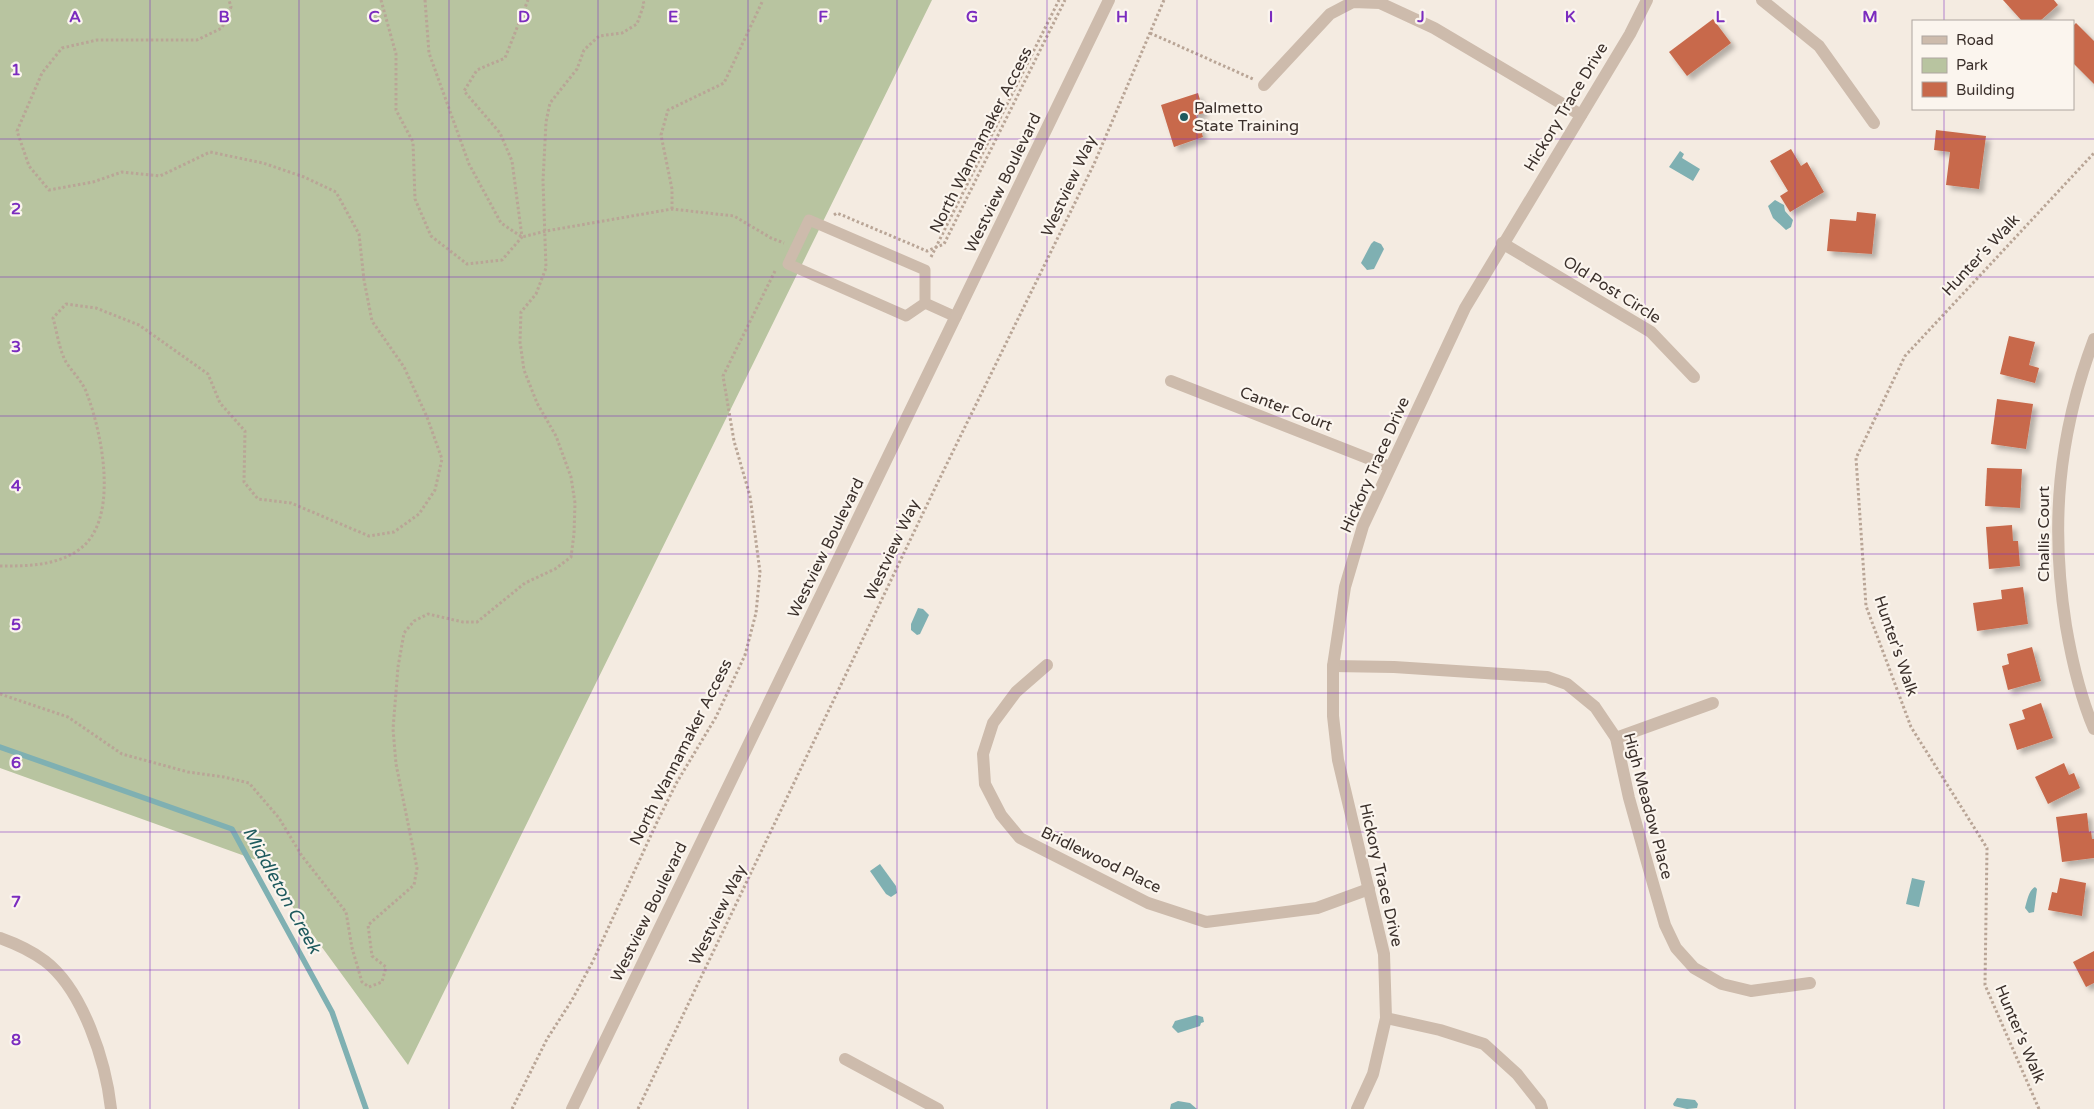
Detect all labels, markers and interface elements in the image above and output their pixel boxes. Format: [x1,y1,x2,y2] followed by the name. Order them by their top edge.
[69,7,81,27] text: A
[218,7,230,27] text: B
[368,7,380,27] text: C
[518,7,530,27] text: D
[668,7,678,27] text: E
[818,7,828,27] text: F
[966,7,978,27] text: G
[1116,7,1128,27] text: H
[1269,7,1273,27] text: I
[1416,7,1425,27] text: J
[1565,7,1576,27] text: K
[1715,7,1725,27] text: L
[1862,7,1878,27] text: M
[1912,20,2074,110] legend
[1956,31,1994,49] text: Road
[1520,39,1612,175] street label: Hickory Trace Drive
[925,44,1037,236] street label: North Wannamaker Access
[1956,56,1988,74] text: Park
[11,60,21,80] text: 1
[1956,81,2015,99] text: Building
[1194,98,1299,136] place label: Palmetto State Training
[960,110,1046,256] street label: Westview Boulevard
[1178,111,1190,123] marker: Palmetto State Training
[1037,132,1101,240] street label: Westview Way
[11,199,21,219] text: 2
[1938,210,2024,300] street label: Hunter's Walk
[1559,252,1665,328] street label: Old Post Circle
[11,337,21,357] text: 3
[1237,382,1335,436] street label: Canter Court
[1336,394,1414,536] street label: Hickory Trace Drive
[783,475,869,621] street label: Westview Boulevard
[11,476,21,496] text: 4
[2034,486,2054,582] street label: Challis Court
[860,496,924,604] street label: Westview Way
[1869,593,1923,699] street label: Hunter's Walk
[11,615,21,635] text: 5
[625,656,737,848] street label: North Wannamaker Access
[1619,731,1677,881] street label: High Meadow Place
[11,753,21,773] text: 6
[1355,801,1407,949] street label: Hickory Trace Drive
[1037,822,1165,898] street label: Bridlewood Place
[238,823,327,958] water label: Middleton Creek
[606,839,692,985] street label: Westview Boulevard
[685,861,751,969] street label: Westview Way
[11,892,21,912] text: 7
[1990,982,2050,1086] street label: Hunter's Walk
[11,1030,21,1050] text: 8

